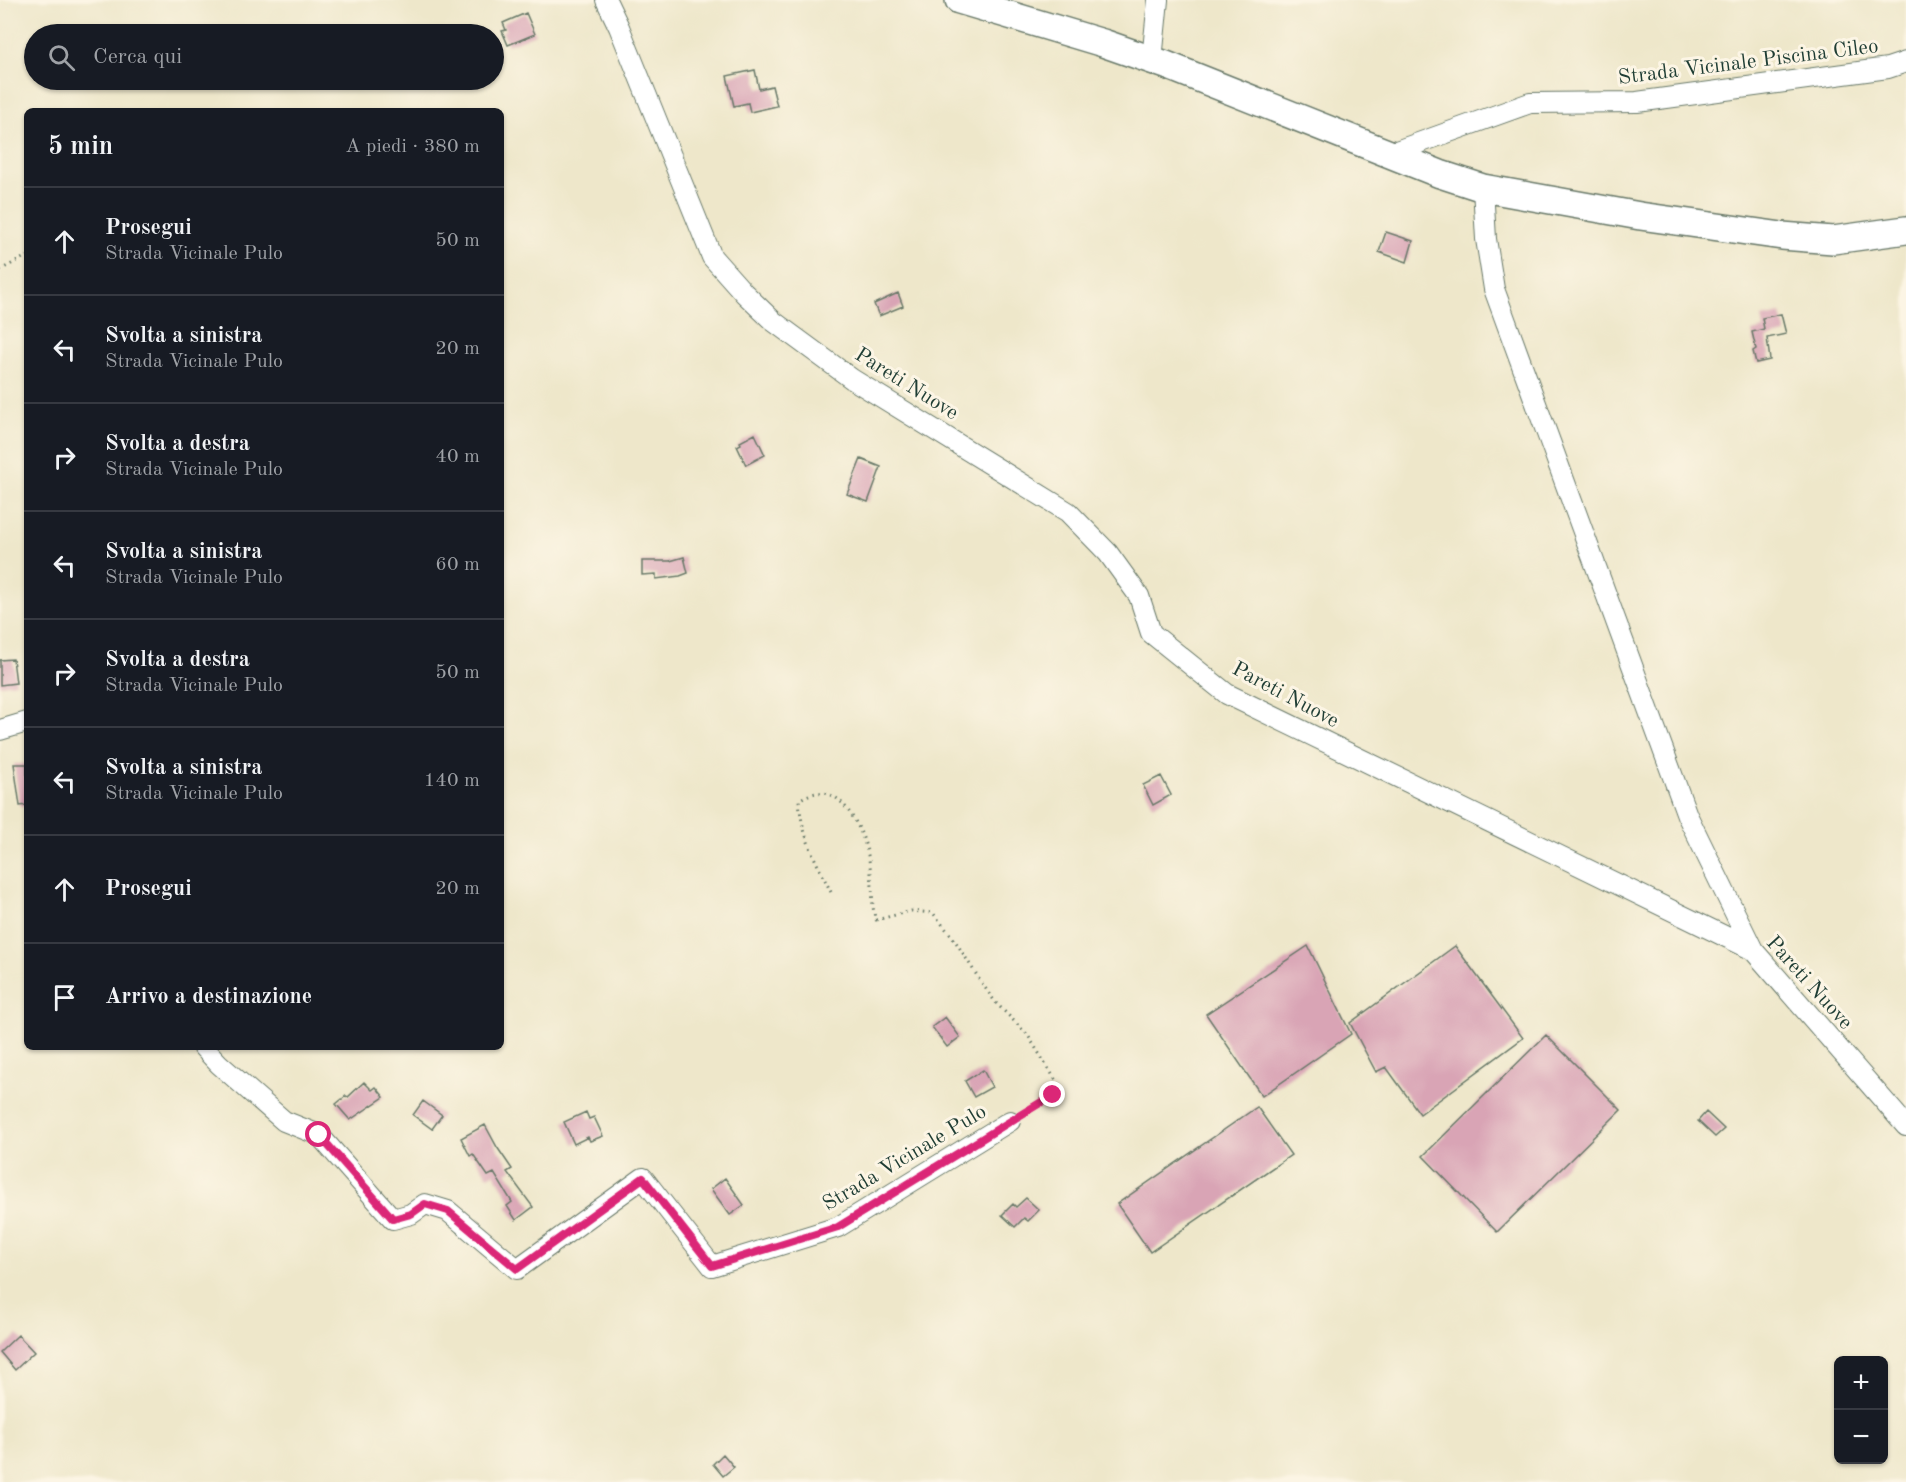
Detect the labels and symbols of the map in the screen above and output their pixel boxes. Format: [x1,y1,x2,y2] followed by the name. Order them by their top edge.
[1617,36,1880,89] street label: Strada Vicinale Piscina Cileo
[851,344,962,424] street label: Pareti Nuove
[1228,658,1342,732] street label: Pareti Nuove
[1762,932,1856,1034] street label: Pareti Nuove
[1039,1081,1065,1107] route end
[819,1101,990,1215] street label: Strada Vicinale Pulo
[305,1121,331,1147] route start

